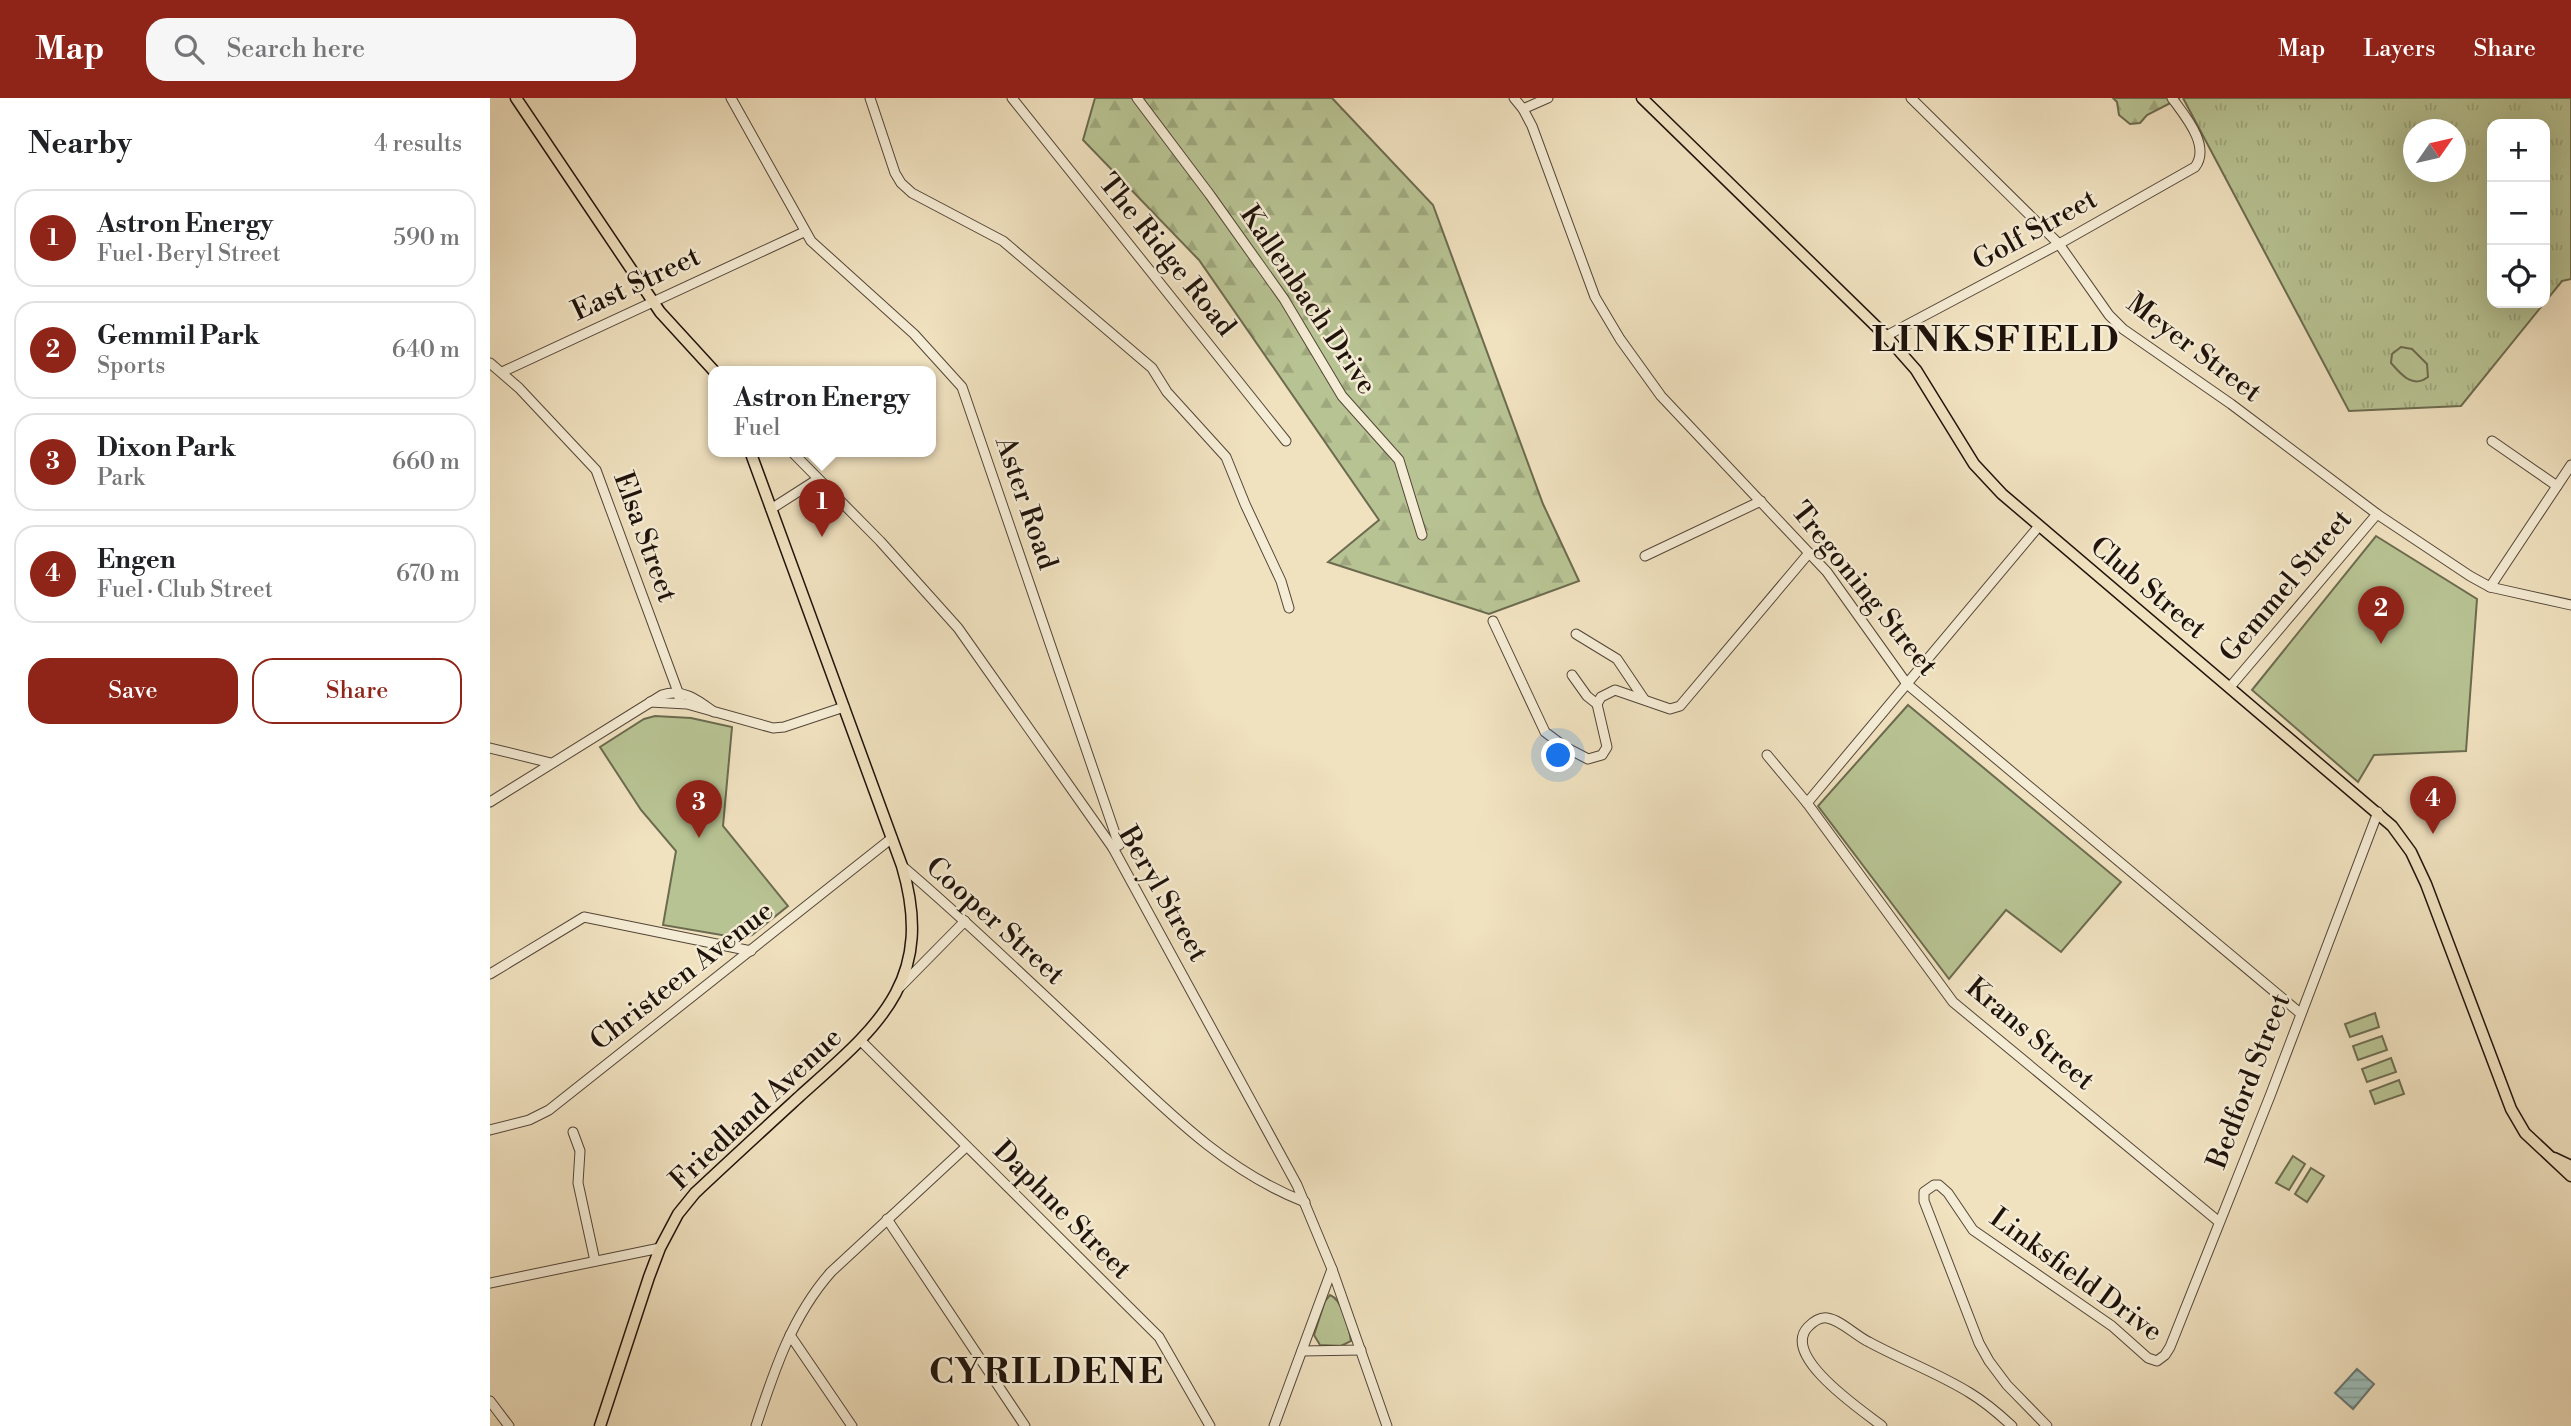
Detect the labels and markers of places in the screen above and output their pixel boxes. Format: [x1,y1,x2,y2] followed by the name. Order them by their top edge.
[799,479,845,537] pin: 1
[2358,586,2404,644] pin: 2
[2410,776,2456,834] pin: 4
[676,780,722,838] pin: 3

